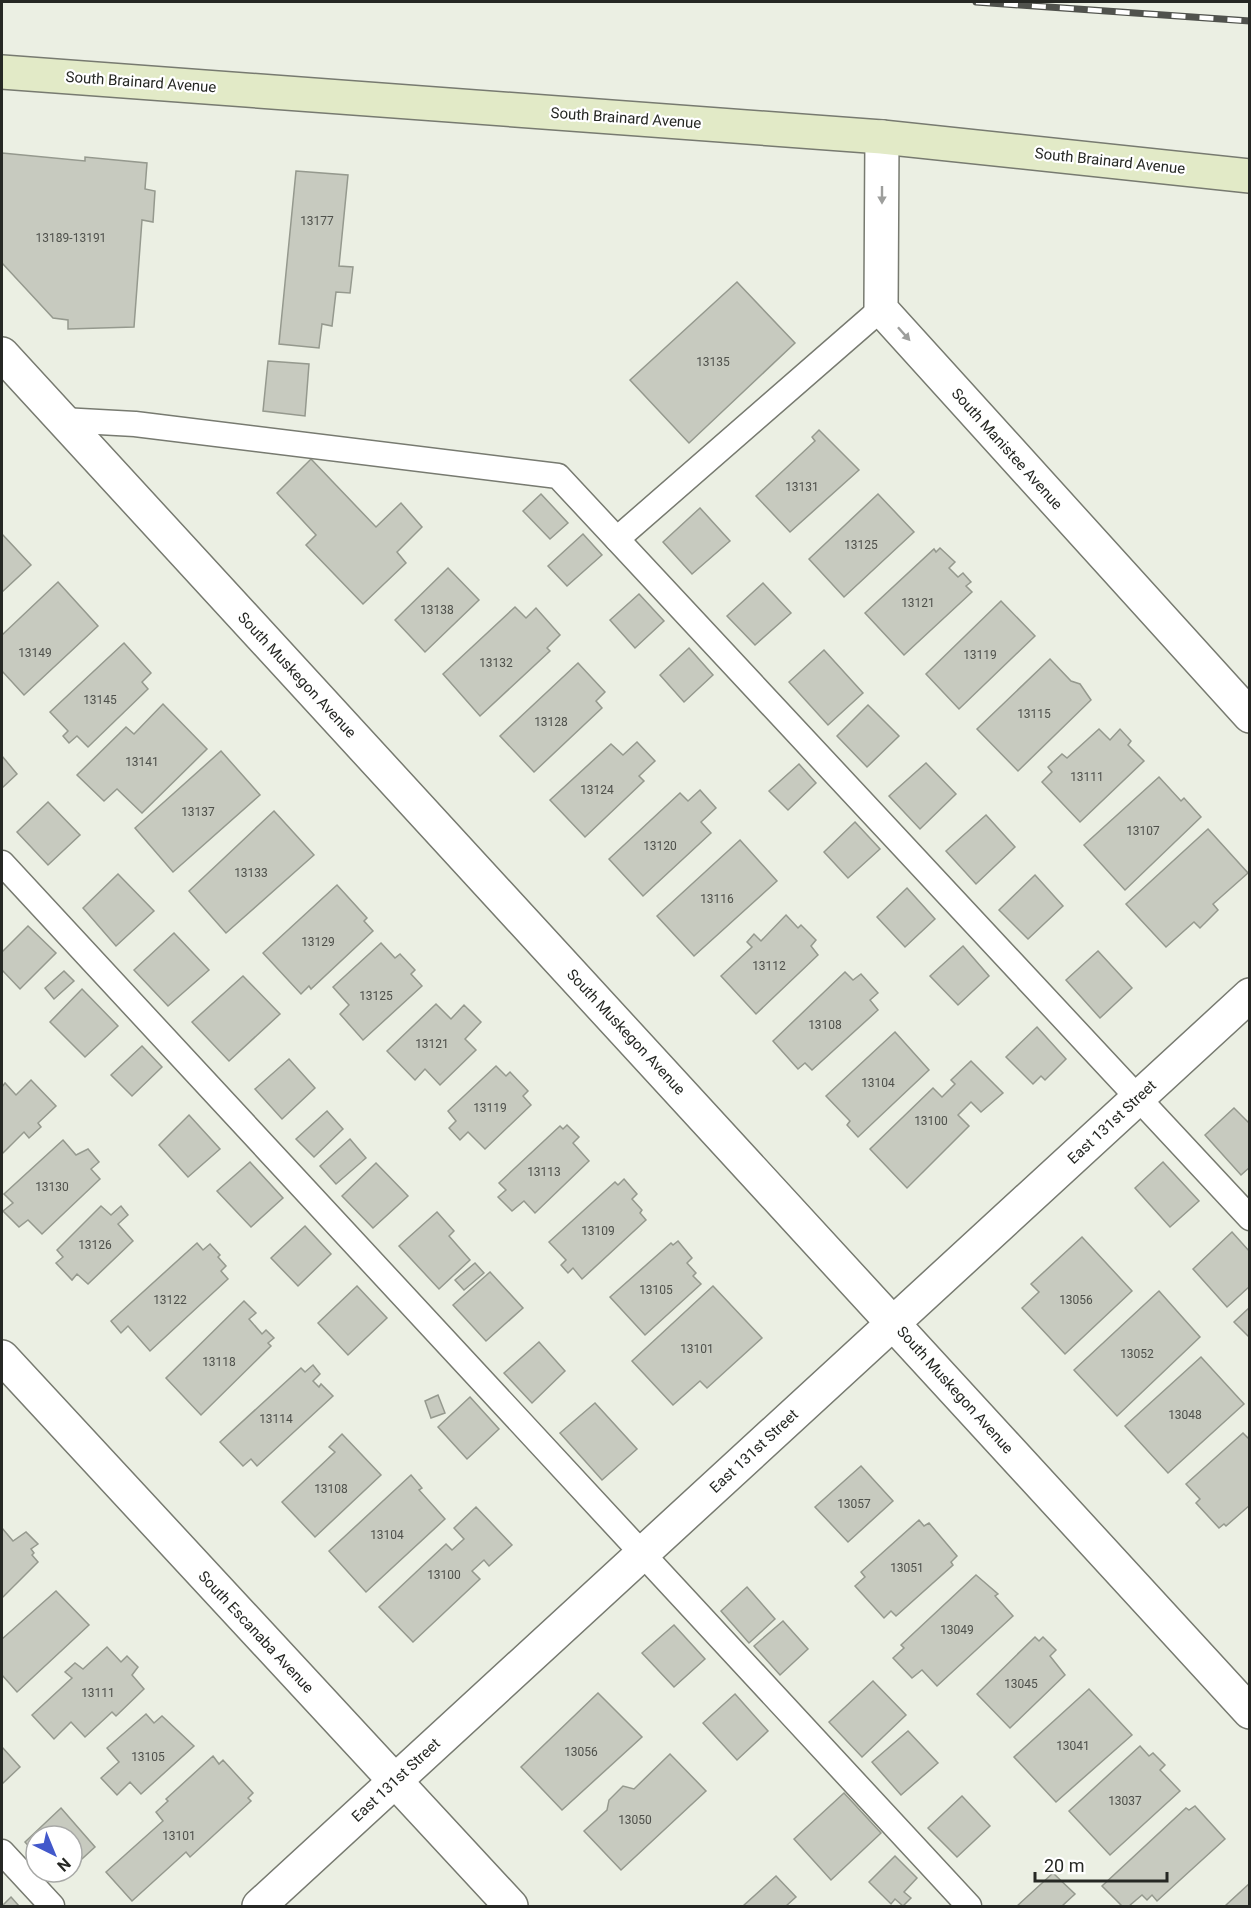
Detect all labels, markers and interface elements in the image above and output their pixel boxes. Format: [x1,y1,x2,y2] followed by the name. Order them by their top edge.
[65,68,217,96] street label: South Brainard Avenue
[550,104,702,132] street label: South Brainard Avenue
[1034,144,1186,178] street label: South Brainard Avenue
[877,186,887,205] one-way arrow
[300,214,334,228] house number: 13177
[36,231,106,245] house number: 13189-13191
[897,326,910,341] one-way arrow
[696,355,730,369] house number: 13135
[948,385,1066,513] street label: South Manistee Avenue
[785,480,819,494] house number: 13131
[844,538,878,552] house number: 13125
[901,596,935,610] house number: 13121
[420,603,454,617] house number: 13138
[234,608,360,742] street label: South Muskegon Avenue
[18,646,52,660] house number: 13149
[963,648,997,662] house number: 13119
[479,656,513,670] house number: 13132
[83,693,117,707] house number: 13145
[1017,707,1051,721] house number: 13115
[534,715,568,729] house number: 13128
[125,755,159,769] house number: 13141
[1070,770,1104,784] house number: 13111
[580,783,614,797] house number: 13124
[181,805,215,819] house number: 13137
[1126,824,1160,838] house number: 13107
[643,839,677,853] house number: 13120
[234,866,268,880] house number: 13133
[700,892,734,906] house number: 13116
[301,935,335,949] house number: 13129
[752,959,786,973] house number: 13112
[563,965,689,1099] street label: South Muskegon Avenue
[359,989,393,1003] house number: 13125
[808,1018,842,1032] house number: 13108
[415,1037,449,1051] house number: 13121
[861,1076,895,1090] house number: 13104
[1064,1076,1160,1168] street label: East 131st Street
[473,1101,507,1115] house number: 13119
[914,1114,948,1128] house number: 13100
[527,1165,561,1179] house number: 13113
[35,1180,69,1194] house number: 13130
[581,1224,615,1238] house number: 13109
[78,1238,112,1252] house number: 13126
[639,1283,673,1297] house number: 13105
[153,1293,187,1307] house number: 13122
[1059,1293,1093,1307] house number: 13056
[893,1323,1017,1457] street label: South Muskegon Avenue
[680,1342,714,1356] house number: 13101
[1120,1347,1154,1361] house number: 13052
[202,1355,236,1369] house number: 13118
[706,1405,802,1497] street label: East 131st Street
[1168,1408,1202,1422] house number: 13048
[259,1412,293,1426] house number: 13114
[314,1482,348,1496] house number: 13108
[837,1497,871,1511] house number: 13057
[370,1528,404,1542] house number: 13104
[890,1561,924,1575] house number: 13051
[195,1567,317,1697] street label: South Escanaba Avenue
[427,1568,461,1582] house number: 13100
[940,1623,974,1637] house number: 13049
[1004,1677,1038,1691] house number: 13045
[81,1686,115,1700] house number: 13111
[348,1734,444,1826] street label: East 131st Street
[1056,1739,1090,1753] house number: 13041
[564,1745,598,1759] house number: 13056
[131,1750,165,1764] house number: 13105
[1108,1794,1142,1808] house number: 13037
[618,1813,652,1827] house number: 13050
[24,1824,84,1884] north arrow
[162,1829,196,1843] house number: 13101
[1035,1845,1167,1883] scale bar
[53,1854,74,1875] text: N
[1044,1855,1084,1876] text: 20 m

